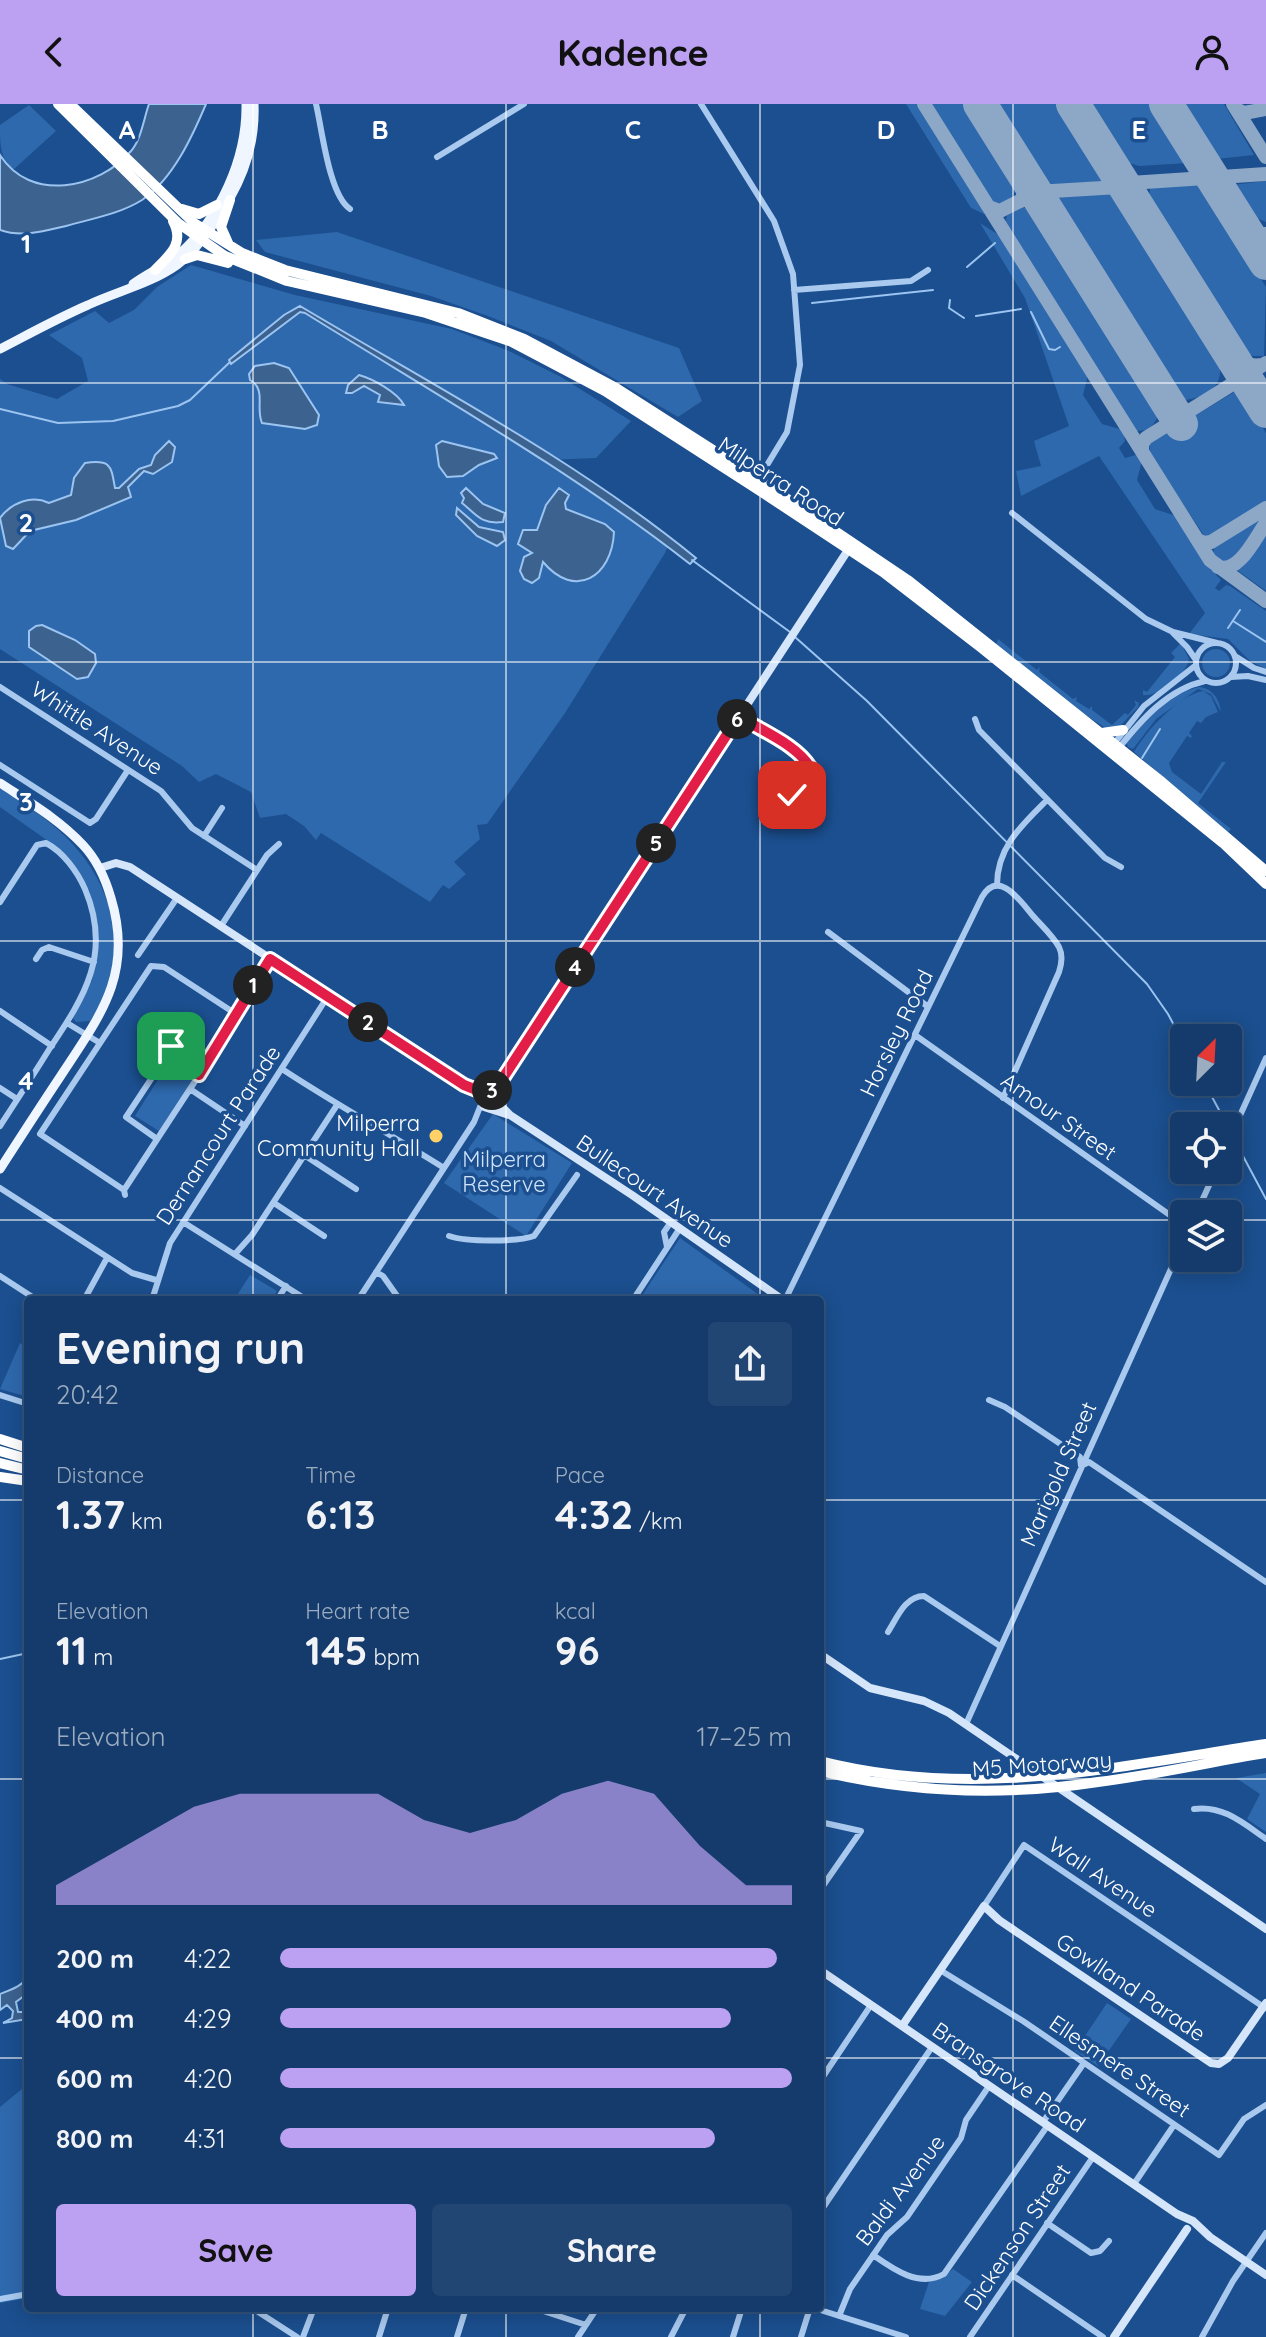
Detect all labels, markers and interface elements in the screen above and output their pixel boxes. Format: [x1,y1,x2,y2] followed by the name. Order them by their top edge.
[32,30,76,74] icon: back
[557,30,709,75] text: Kadence
[1190,30,1234,74] icon: person
[119,113,136,146] text: A
[371,113,389,146] text: B
[625,113,641,146] text: C
[877,113,895,146] text: D
[1132,113,1146,146] text: E
[21,227,31,260] text: 1
[713,430,849,532] street label: Milperra Road
[19,506,33,539] text: 2
[26,675,168,781] street label: Whittle Avenue
[717,699,757,739] pin: 6
[731,705,743,733] text: 6
[758,761,826,829] pin
[770,773,814,817] icon: check
[19,785,33,818] text: 3
[636,823,676,863] pin: 5
[650,829,662,857] text: 5
[555,947,595,987] pin: 4
[569,953,581,981] text: 4
[233,965,273,1005] pin: 1
[853,965,939,1101] street label: Horsley Road
[249,971,257,999] text: 1
[348,1002,388,1042] pin: 2
[362,1008,374,1036] text: 2
[137,1012,205,1080] pin
[149,1024,193,1068] icon: arrive
[1170,1024,1242,1096] north arrow
[1170,1024,1242,1272] map controls
[149,1040,287,1230] street label: Dernancourt Parade
[18,1064,34,1097] text: 4
[996,1066,1122,1166] street label: Amour Street
[472,1070,512,1110] pin: 3
[486,1076,498,1104] text: 3
[257,1109,420,1162] place label: Milperra Community Hall
[1170,1112,1242,1184] button: locate
[427,1127,445,1145] marker: Milperra Community Hall
[571,1128,739,1254] street label: Bullecourt Avenue
[462,1145,546,1198] park label: Milperra Reserve
[1170,1200,1242,1272] button: layers
[56,1320,305,1375] text: Evening run
[708,1322,792,1406] button: share
[56,1378,119,1411] text: 20:42
[1014,1397,1102,1551] street label: Marigold Street
[56,1461,144,1489] text: Distance
[305,1461,356,1489] text: Time
[555,1461,605,1489] text: Pace
[56,1489,125,1539] text: 1.37
[305,1489,375,1539] text: 6:13
[555,1489,633,1539] text: 4:32
[125,1507,163,1535] text: km
[633,1507,683,1535] text: /km
[56,1597,149,1625] text: Elevation
[305,1597,410,1625] text: Heart rate
[555,1597,596,1625] text: kcal
[56,1625,87,1675] text: 11
[305,1625,367,1675] text: 145
[555,1625,600,1675] text: 96
[87,1643,113,1671] text: m
[367,1643,420,1671] text: bpm
[56,1720,166,1753] text: Elevation
[696,1720,792,1753] text: 17–25 m
[971,1745,1113,1783] street label: M5 Motorway
[1043,1830,1163,1924] street label: Wall Avenue
[1051,1927,1211,2047] street label: Gowlland Parade
[56,1942,134,1975] text: 200 m
[184,1942,231,1975] text: 4:22
[56,2002,134,2035] text: 400 m
[184,2002,231,2035] text: 4:29
[1044,2008,1196,2124] street label: Ellesmere Street
[927,2016,1091,2138] street label: Bransgrove Road
[56,2062,134,2095] text: 600 m
[184,2062,232,2095] text: 4:20
[56,2122,133,2155] text: 800 m
[184,2122,226,2155] text: 4:31
[849,2129,951,2251] street label: Baldi Avenue
[958,2158,1076,2316] street label: Dickenson Street
[56,2204,416,2296] button: Save
[432,2204,792,2296] button: Share

